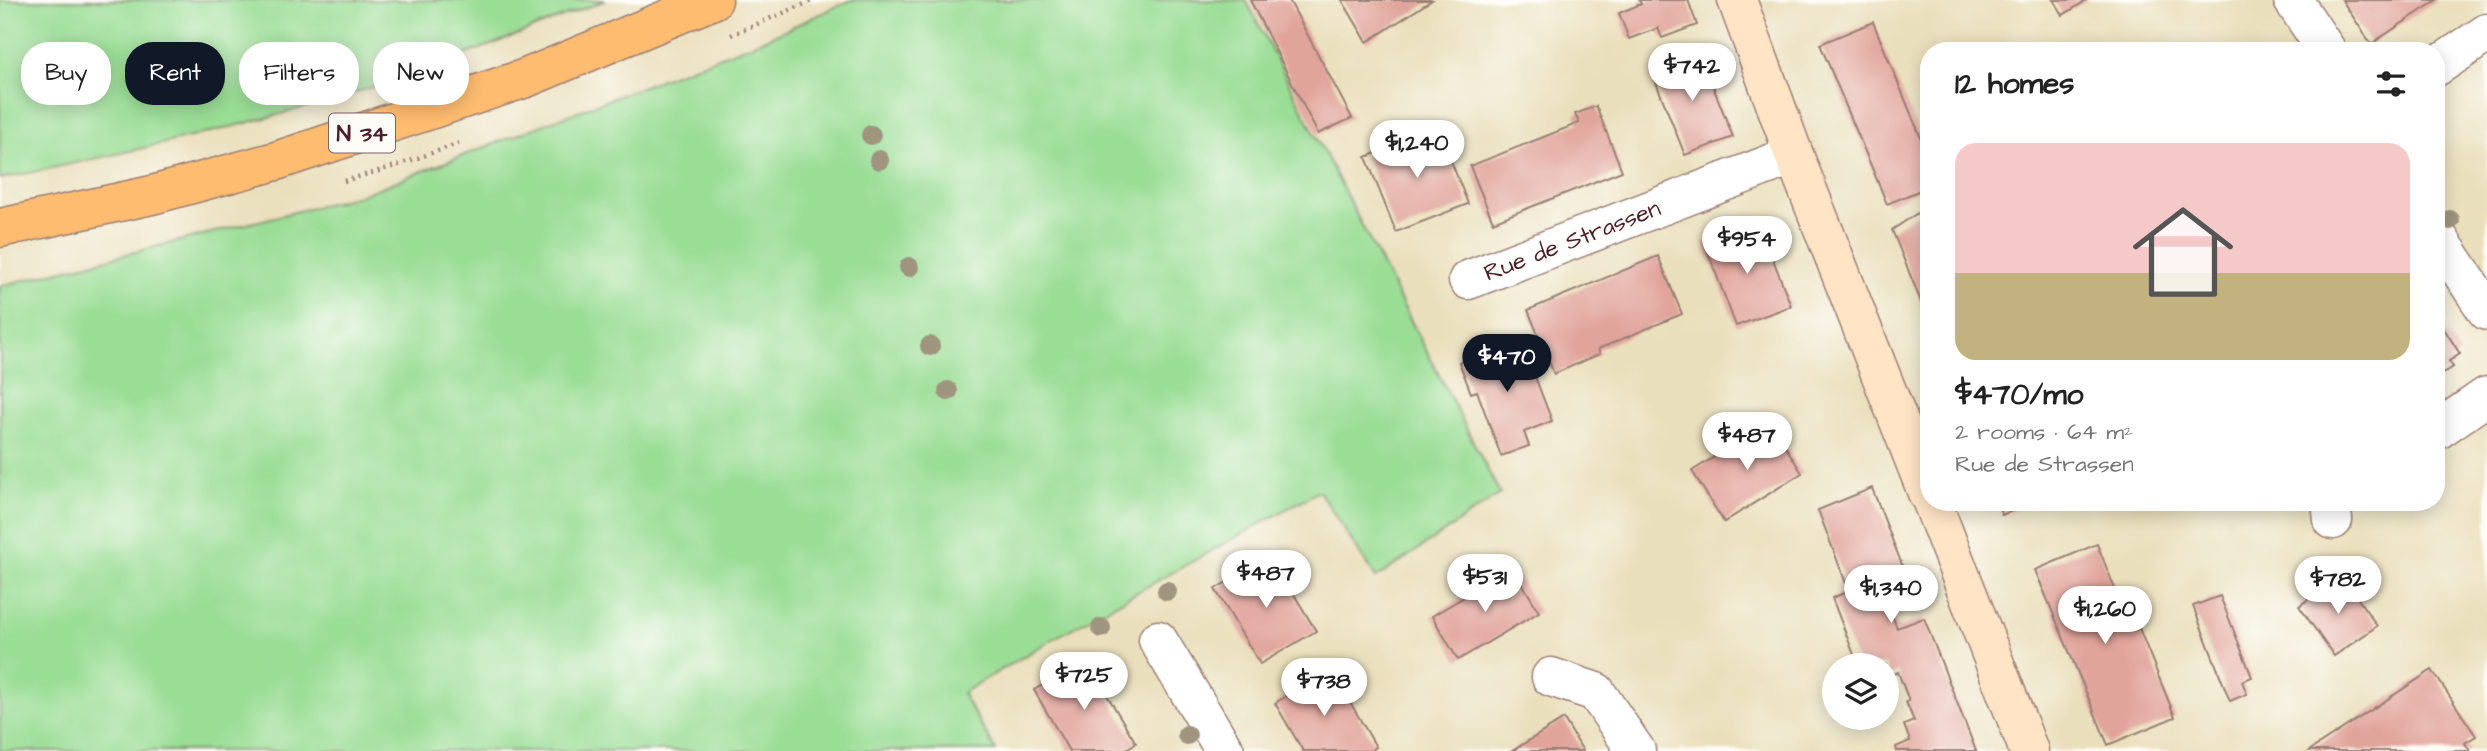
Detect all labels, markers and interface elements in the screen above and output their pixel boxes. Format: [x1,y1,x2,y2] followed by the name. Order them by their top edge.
[21,42,111,105] chip: Buy
[125,42,225,105] chip: Rent
[239,42,359,105] chip: Filters
[373,42,469,105] chip: New
[1651,43,1733,103] pin: $742
[1664,50,1720,82] text: $742
[1955,63,2074,105] text: 12 homes
[2372,65,2410,103] icon: filters
[329,114,395,152] road number: N 34
[1360,120,1474,180] pin: $1,240
[1385,127,1449,159] text: $1,240
[2120,189,2246,315] icon: home
[1479,192,1665,290] street label: Rue de Strassen
[1706,216,1788,276] pin: $954
[1718,223,1776,255] text: $954
[1466,334,1548,394] pin: $470
[1478,341,1536,373] text: $470
[1955,374,2083,416] text: $470/mo
[1706,412,1788,472] pin: $487
[1955,416,2133,448] text: 2 rooms · 64 m²
[1718,419,1776,451] text: $487
[1955,448,2134,480] text: Rue de Strassen
[1225,550,1307,610] pin: $487
[1444,554,1526,614] pin: $531
[2297,556,2379,616] pin: $782
[1237,557,1295,589] text: $487
[1463,561,1507,593] text: $531
[2310,563,2366,595] text: $782
[1834,566,1948,625] pin: $1,340
[1860,572,1922,604] text: $1,340
[2048,586,2162,646] pin: $1,260
[2074,593,2136,625] text: $1,260
[1043,652,1125,712] pin: $725
[1822,653,1899,730] map controls
[1822,653,1899,730] button: layers
[1283,658,1365,718] pin: $738
[1056,659,1112,691] text: $725
[1297,665,1351,697] text: $738

